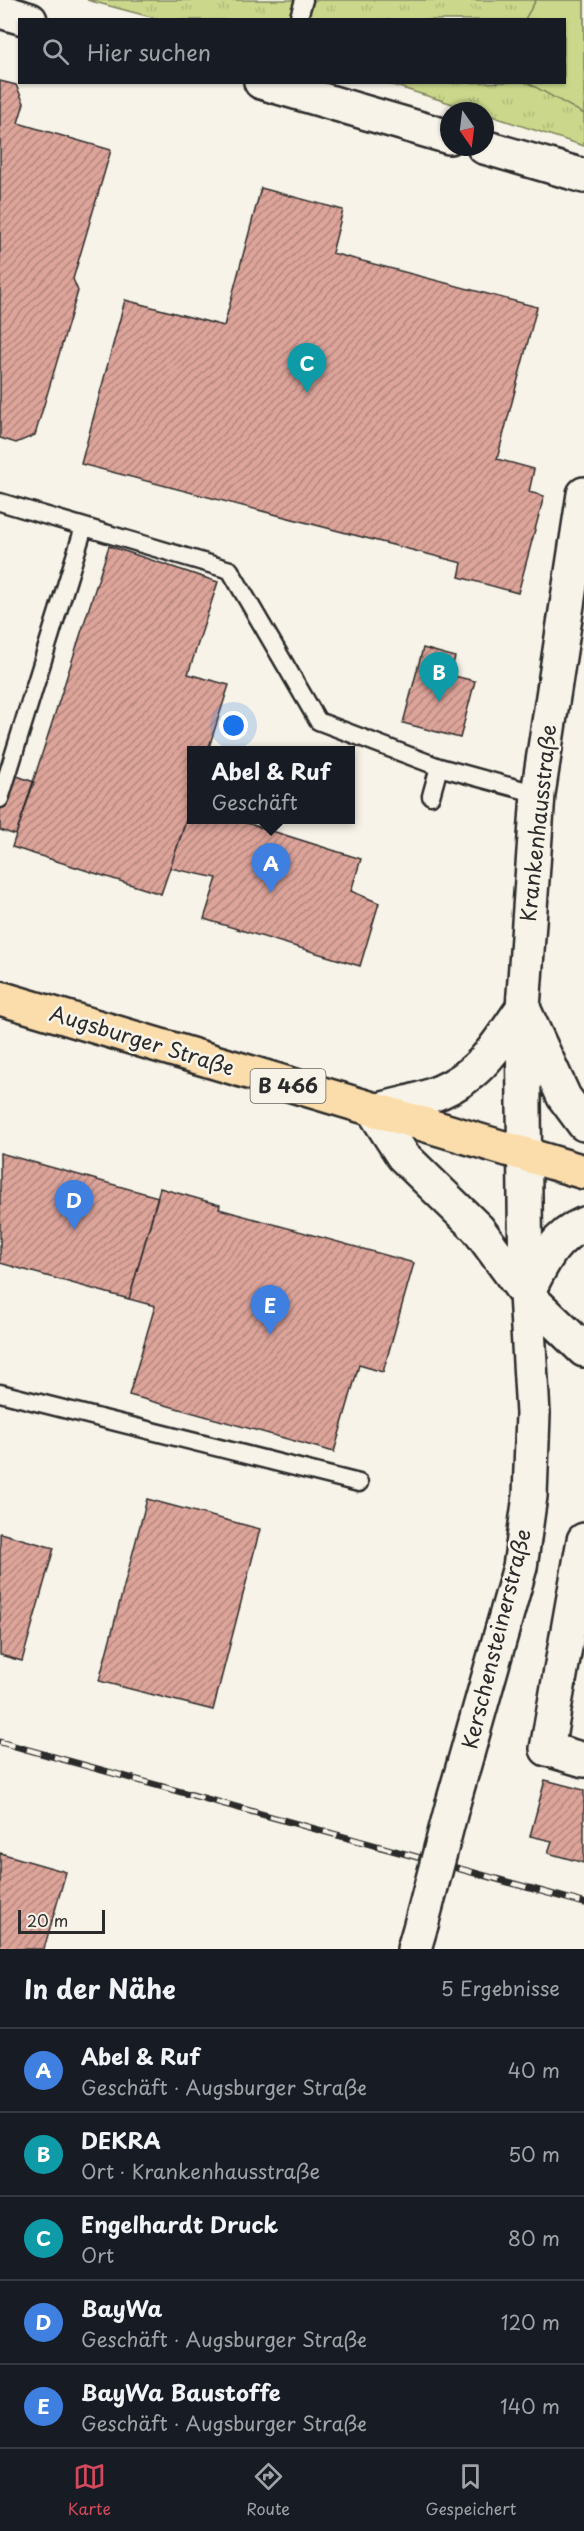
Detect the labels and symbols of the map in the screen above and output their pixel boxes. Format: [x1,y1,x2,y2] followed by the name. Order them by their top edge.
[440,102,494,156] north arrow
[288,344,326,393] pin: C
[420,652,458,702] pin: B
[219,711,248,740] your location
[511,723,563,923] street label: Krankenhausstraße
[252,844,290,893] pin: A
[46,996,239,1082] street label: Augsburger Straße
[250,1069,326,1103] road number: B 466
[54,1180,94,1230] pin: D
[250,1286,290,1335] pin: E
[452,1525,538,1752] street label: Kerschensteinerstraße
[18,1907,105,1934] scale bar

